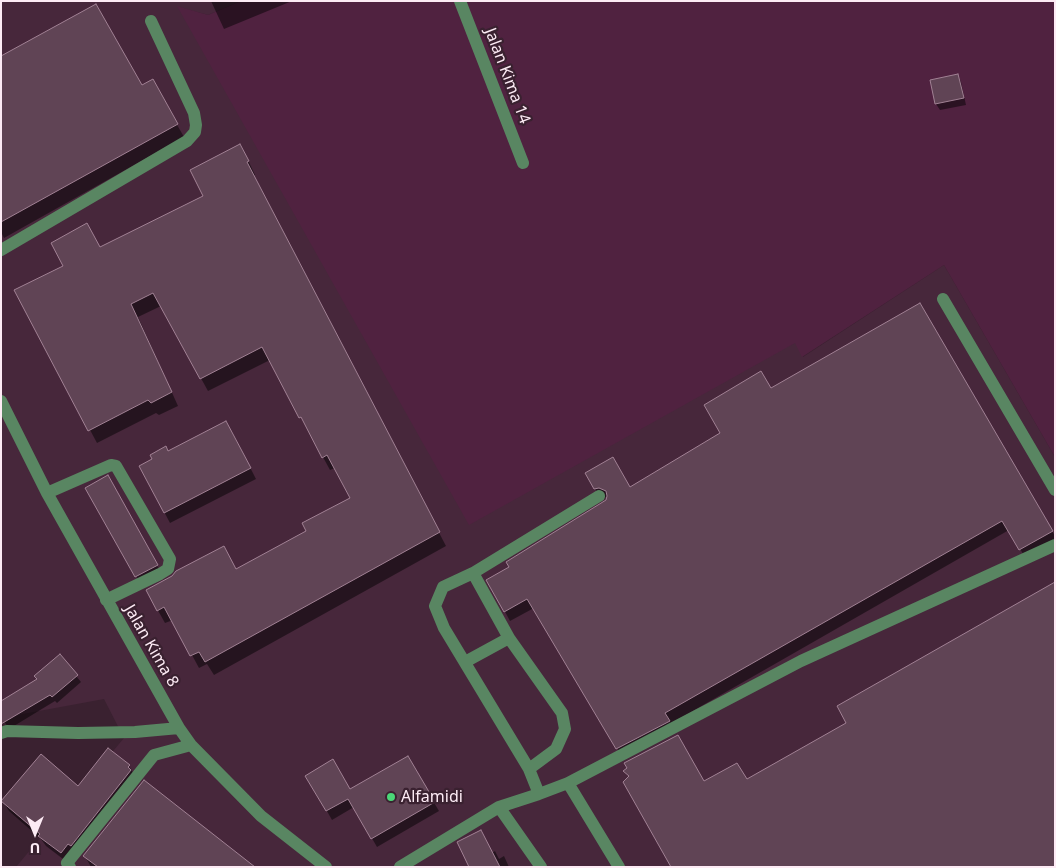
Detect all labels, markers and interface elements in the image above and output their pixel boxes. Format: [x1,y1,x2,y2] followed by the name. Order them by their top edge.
[480,25,534,127] street label: Jalan Kima 14
[120,601,182,691] street label: Jalan Kima 8
[401,787,463,807] place label: Alfamidi
[385,791,397,803] marker: Alfamidi
[10,808,60,858] north arrow
[30,839,40,858] text: U

